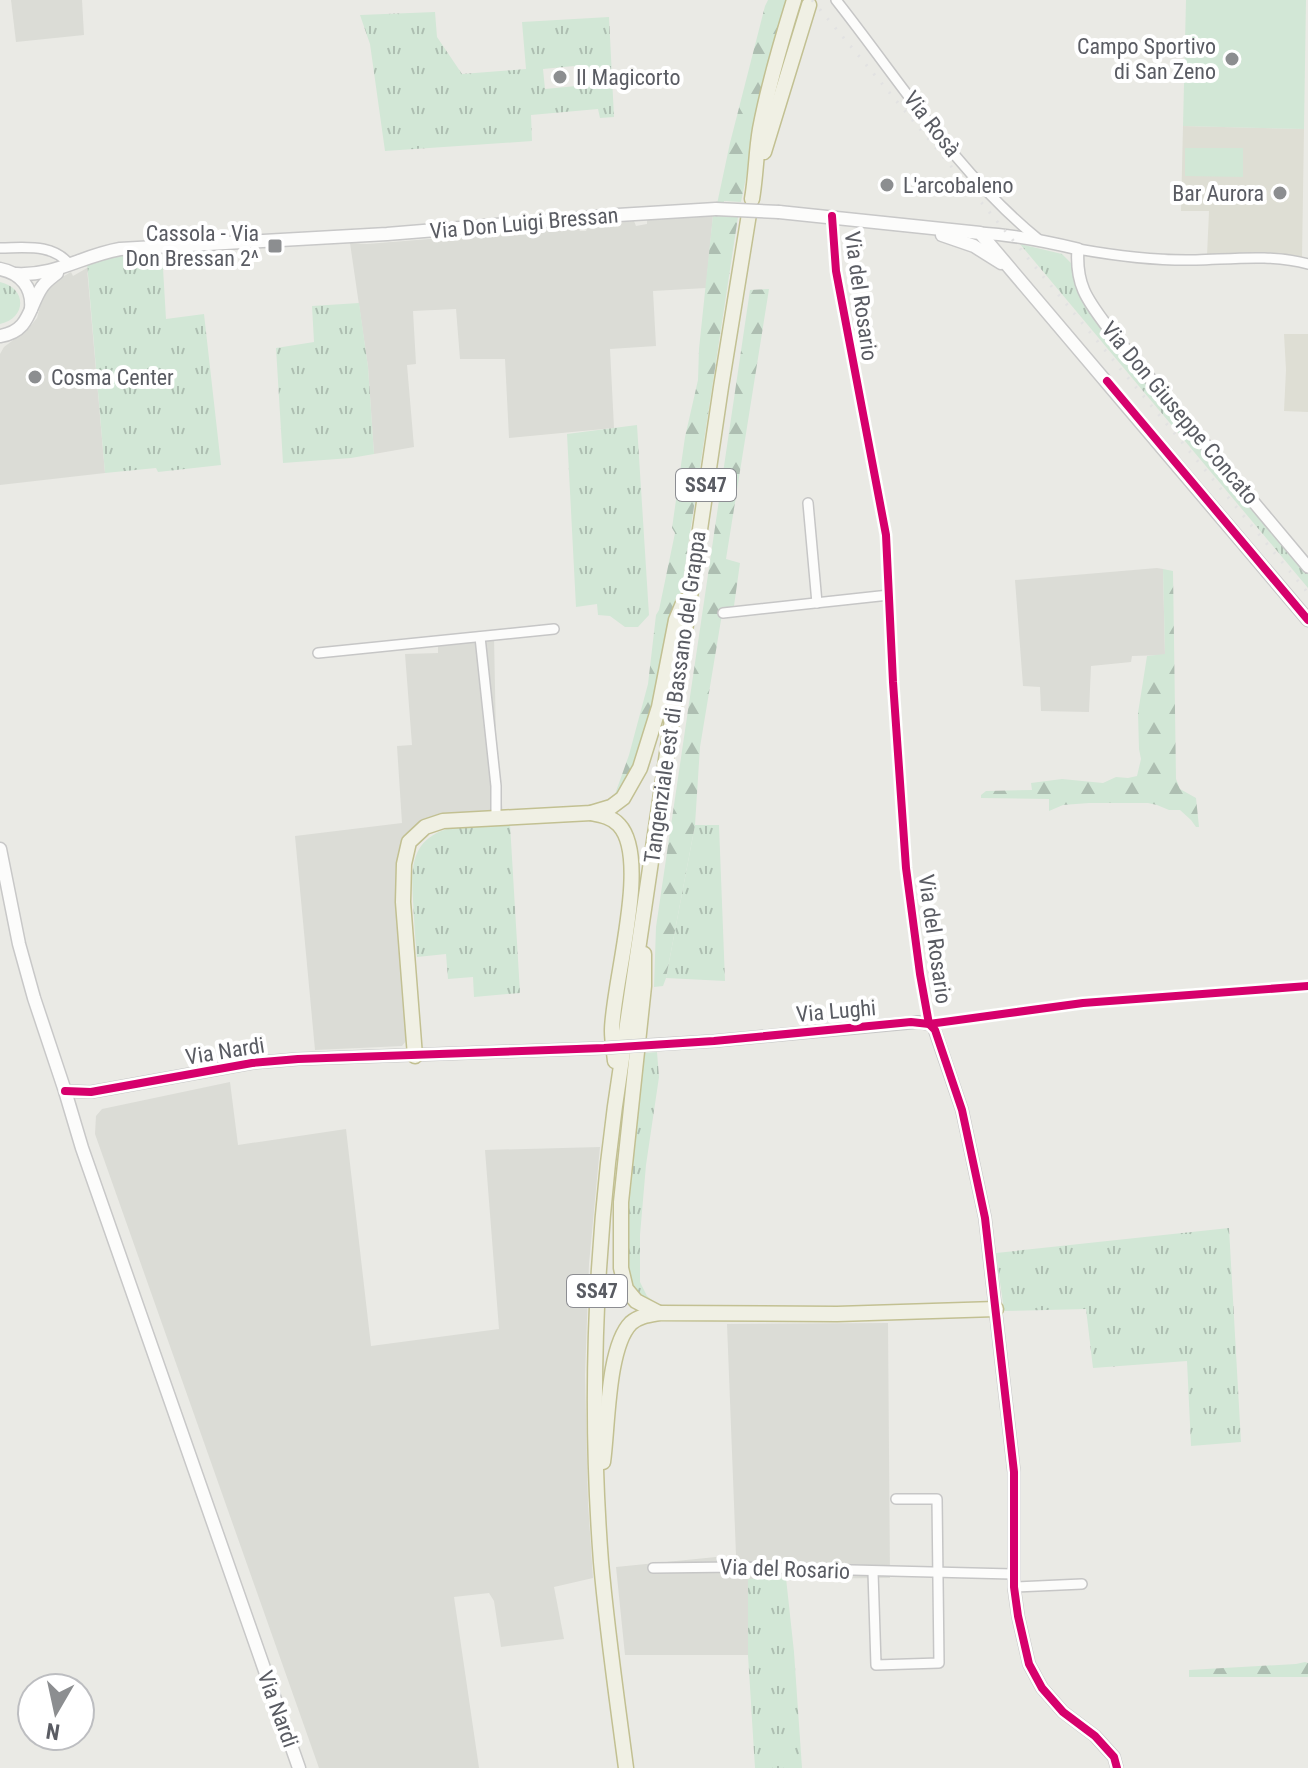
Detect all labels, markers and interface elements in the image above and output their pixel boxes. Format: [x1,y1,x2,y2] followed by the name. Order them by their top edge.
[1077,34,1216,84] place label: Campo Sportivo di San Zeno
[1223,50,1241,68] marker: Campo Sportivo di San Zeno
[576,65,680,90] place label: Il Magicorto
[551,68,569,86] marker: Il Magicorto
[899,86,965,162] street label: Via Rosà
[903,173,1013,198] place label: L'arcobaleno
[878,176,896,194] marker: L'arcobaleno
[1172,181,1264,206] place label: Bar Aurora
[1271,184,1289,202] marker: Bar Aurora
[429,202,619,244] street label: Via Don Luigi Bressan
[126,221,259,271] place label: Cassola - Via Don Bressan 2^
[840,230,882,362] street label: Via del Rosario
[266,237,284,255] marker: Cassola - Via Don Bressan 2^
[1096,317,1264,509] street label: Via Don Giuseppe Concato
[51,365,174,390] place label: Cosma Center
[26,368,44,386] marker: Cosma Center
[676,469,736,501] road number: SS47
[639,529,711,865] street label: Tangenziale est di Bassano del Grappa
[914,873,956,1005] street label: Via del Rosario
[795,995,877,1027] street label: Via Lughi
[184,1032,266,1070] street label: Via Nardi
[567,1275,627,1307] road number: SS47
[719,1554,851,1584] street label: Via del Rosario
[253,1667,303,1751] street label: Via Nardi
[16,1672,96,1752] north arrow
[44,1718,62,1745] text: N

